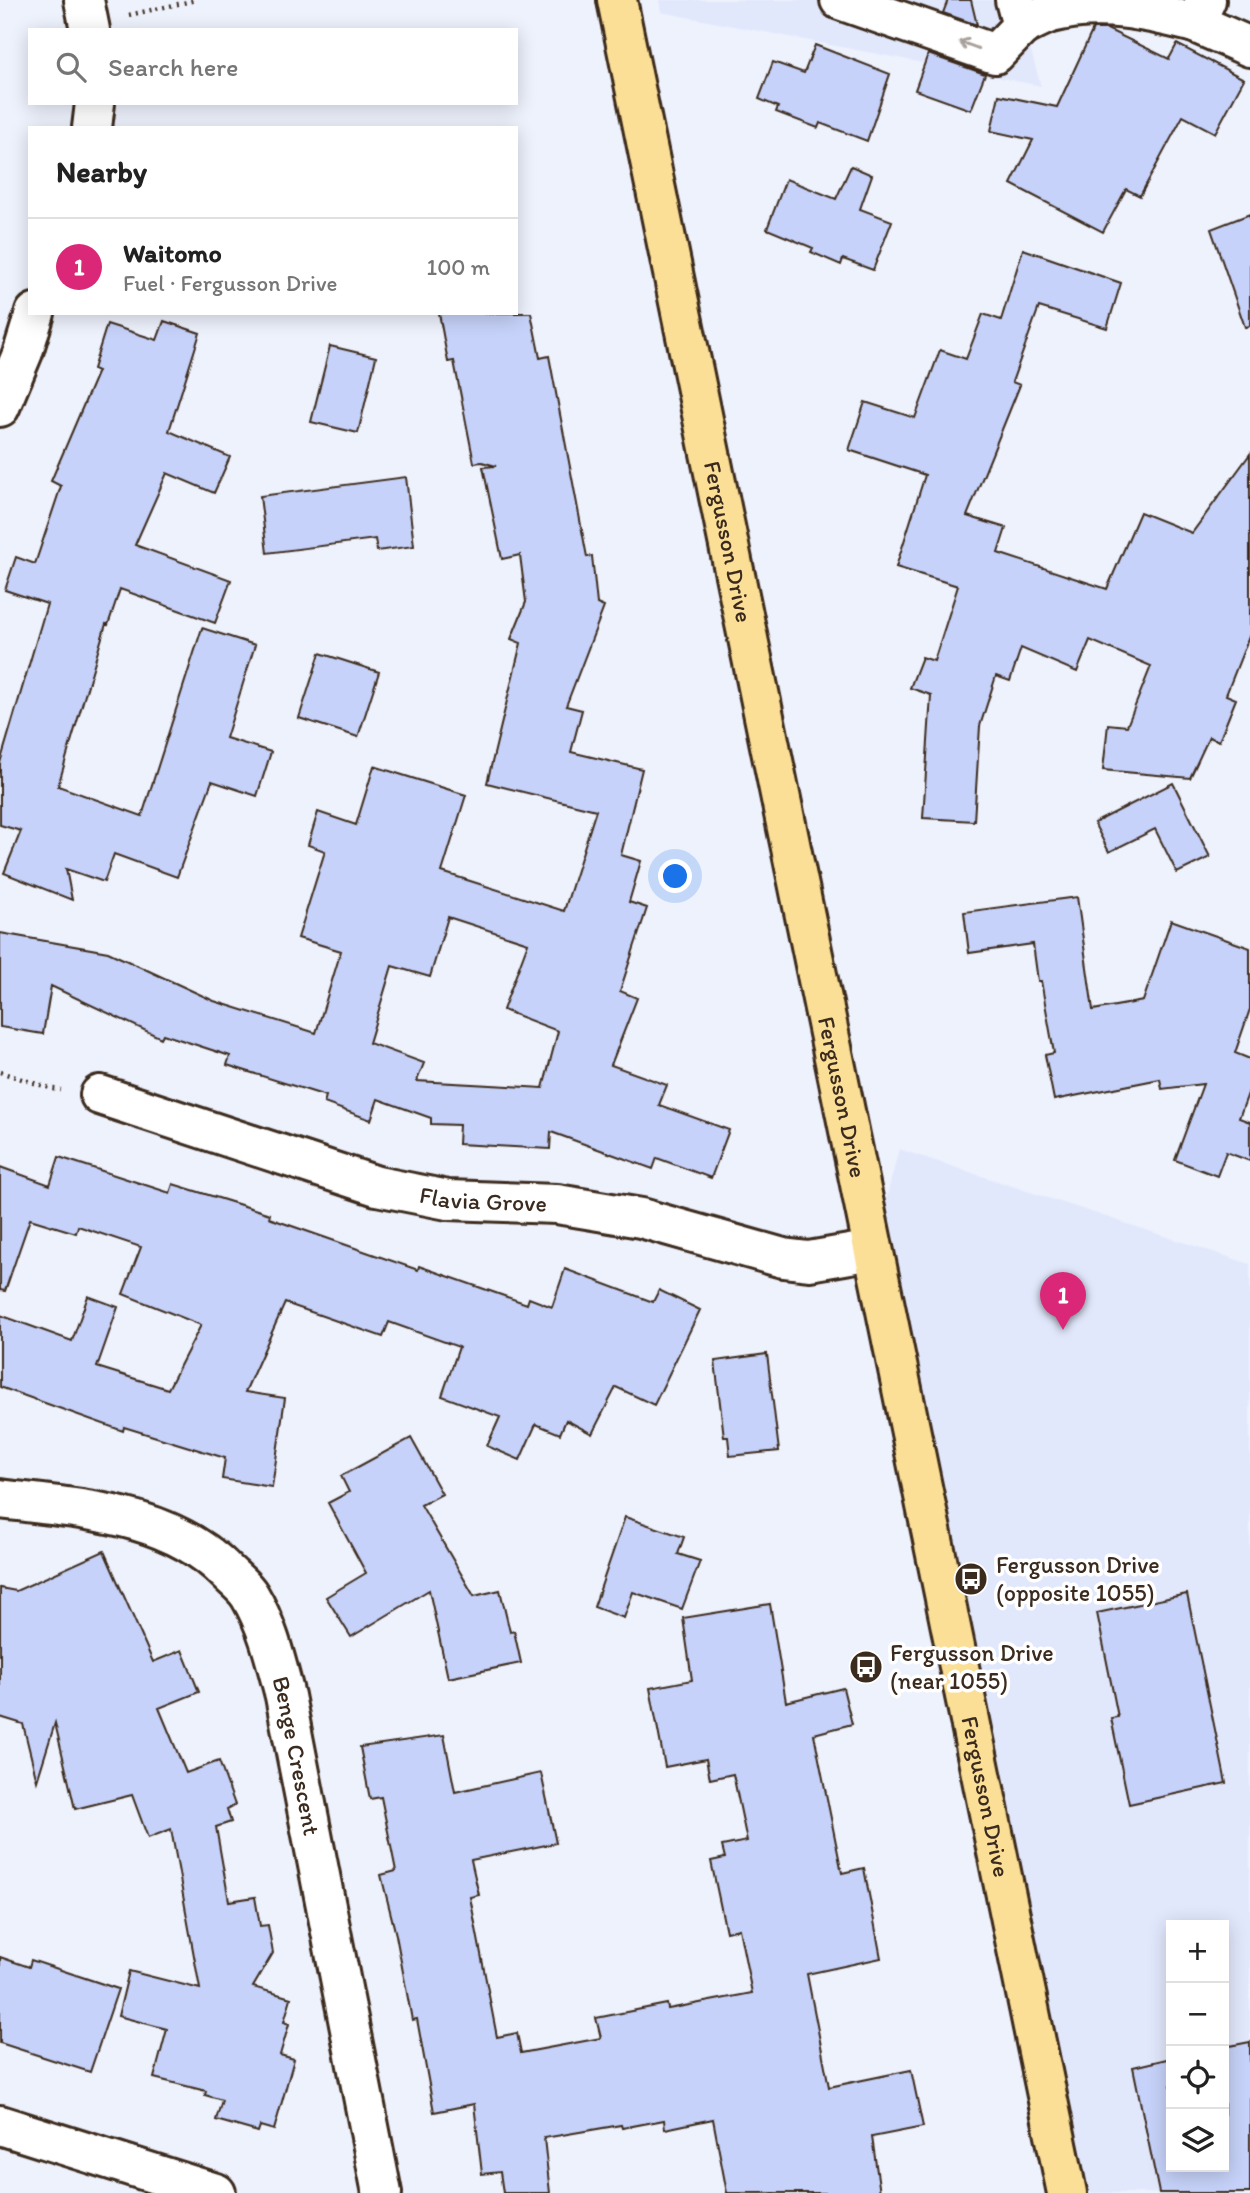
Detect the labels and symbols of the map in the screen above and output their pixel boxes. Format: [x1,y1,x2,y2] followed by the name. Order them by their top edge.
[959,38,981,50] one-way arrow
[698,458,759,625] street label: Fergusson Drive
[658,859,692,893] your location
[812,1014,873,1180] street label: Fergusson Drive
[417,1180,547,1218] street label: Flavia Grove
[1040,1272,1086,1330] pin: 1
[996,1550,1160,1607] place label: Fergusson Drive (opposite 1055)
[952,1560,990,1598] bus stop icon: Fergusson Drive (opposite 1055)
[890,1638,1054,1695] place label: Fergusson Drive (near 1055)
[847,1648,885,1686] bus stop icon: Fergusson Drive (near 1055)
[266,1673,327,1838] street label: Benge Crescent
[955,1713,1017,1880] street label: Fergusson Drive

